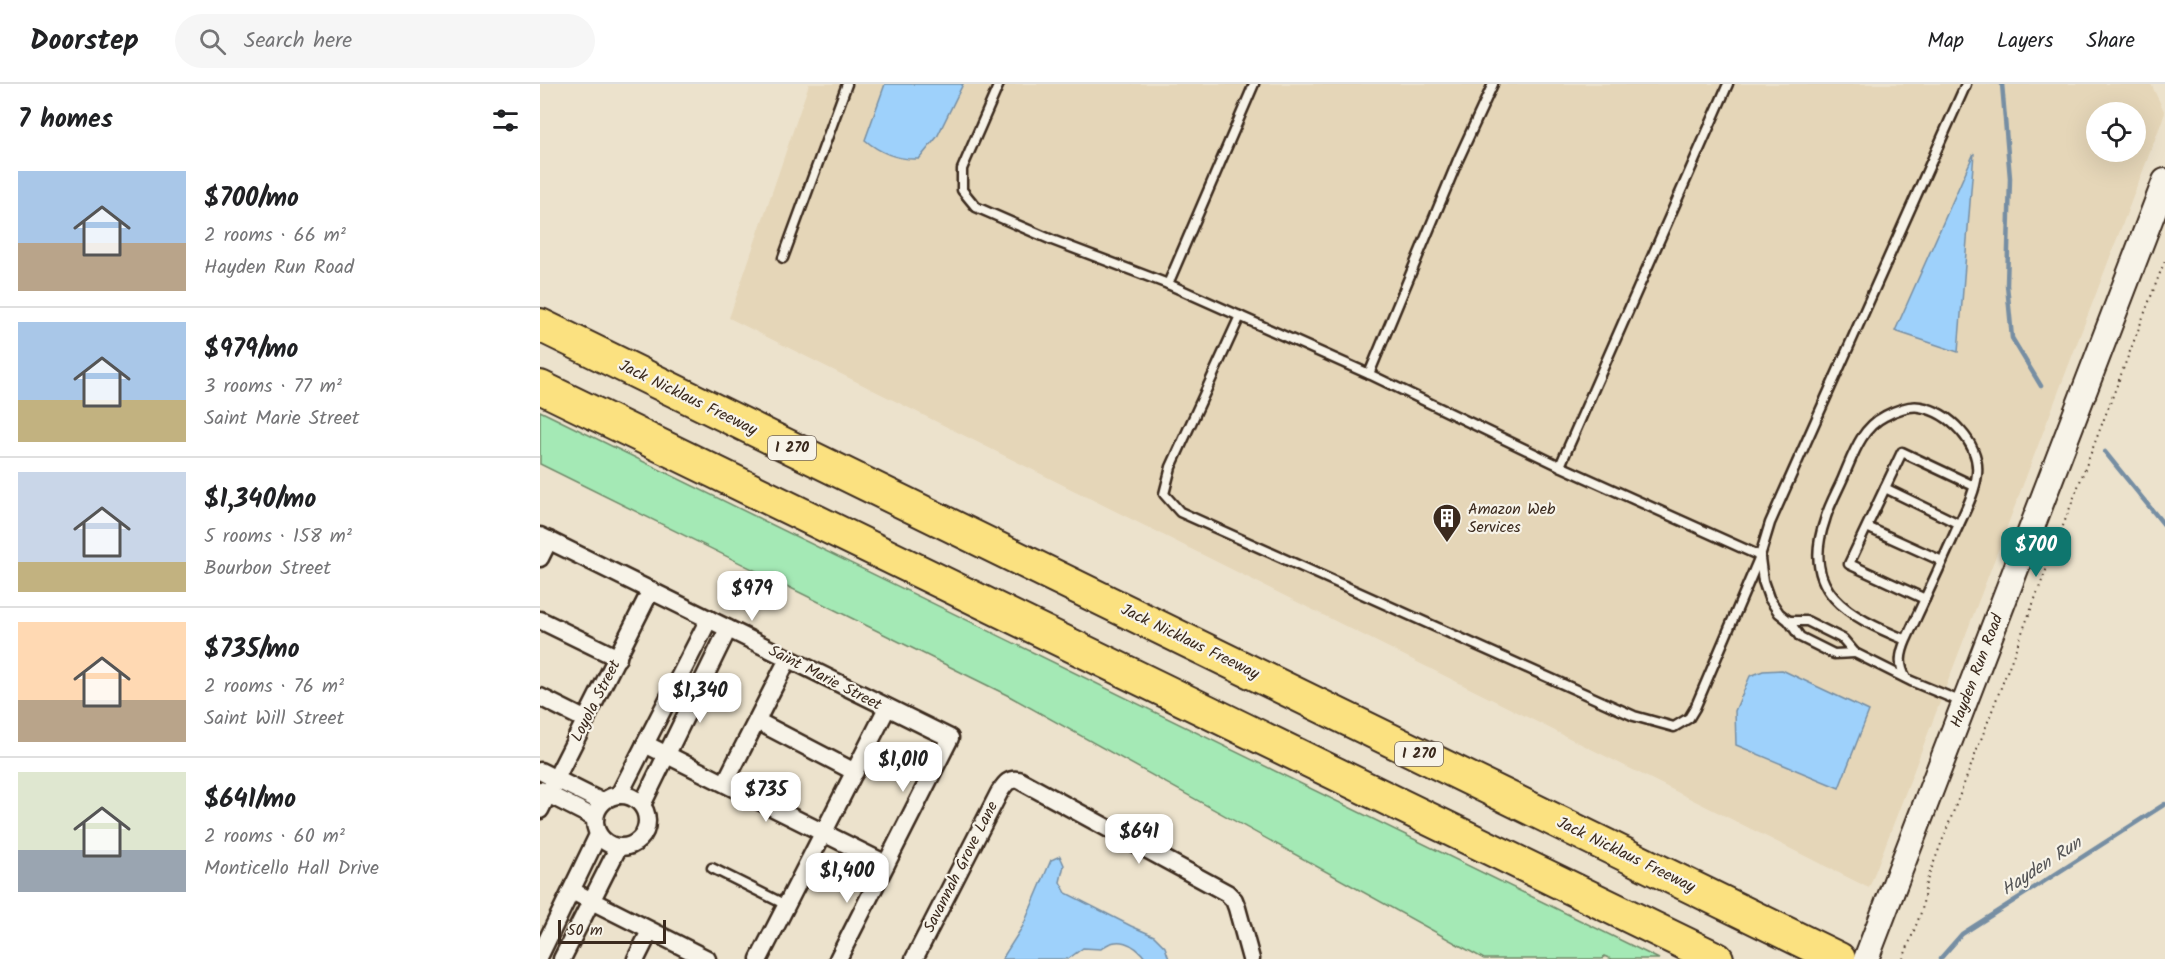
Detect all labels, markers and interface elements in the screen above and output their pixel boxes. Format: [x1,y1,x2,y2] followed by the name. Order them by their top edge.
[175,14,595,68] search box
[30,19,139,64] text: Doorstep
[244,24,352,59] text: Search here
[196,25,229,58] icon: search
[1927,25,1964,58] text: Map
[1997,25,2053,58] text: Layers
[2086,25,2135,58] text: Share
[18,99,113,141] text: 7 homes
[2086,102,2146,162] map controls
[2086,102,2146,162] button: locate
[489,104,522,137] icon: filters
[204,178,299,220] text: $700/mo
[66,195,138,267] icon: home
[204,220,346,252] text: 2 rooms · 66 m²
[204,252,354,284] text: Hayden Run Road
[204,329,298,371] text: $979/mo
[66,346,138,418] icon: home
[614,354,762,443] street label: Jack Nicklaus Freeway
[204,371,342,403] text: 3 rooms · 77 m²
[204,403,359,435] text: Saint Marie Street
[768,436,816,460] road number: I 270
[204,479,316,521] text: $1,340/mo
[66,496,138,568] icon: home
[1468,497,1556,540] place label: Amazon Web Services
[1431,502,1463,544] building icon: Amazon Web Services
[204,521,352,553] text: 5 rooms · 158 m²
[2000,527,2072,578] pin: $700
[2015,530,2057,562] text: $700
[204,553,331,585] text: Bourbon Street
[716,571,788,622] pin: $979
[731,574,773,606] text: $979
[1116,598,1264,687] street label: Jack Nicklaus Freeway
[1944,610,2011,731] street label: Hayden Run Road
[204,629,300,671] text: $735/mo
[764,639,887,718] street label: Saint Marie Street
[66,646,138,718] icon: home
[565,655,628,746] street label: Loyola Street
[204,671,344,703] text: 2 rooms · 76 m²
[651,673,749,724] pin: $1,340
[672,676,728,708] text: $1,340
[204,703,344,735] text: Saint Will Street
[854,742,952,793] pin: $1,010
[1395,742,1443,766] road number: I 270
[878,745,928,777] text: $1,010
[730,772,802,823] pin: $735
[745,775,787,807] text: $735
[204,779,296,821] text: $641/mo
[66,796,138,868] icon: home
[917,797,1005,937] street label: Savannah Grove Lane
[1552,811,1700,900] street label: Jack Nicklaus Freeway
[1103,814,1175,865] pin: $641
[1119,817,1159,849] text: $641
[204,821,345,853] text: 2 rooms · 60 m²
[1996,829,2089,904] water label: Hayden Run
[204,853,379,885] text: Monticello Hall Drive
[798,853,896,904] pin: $1,400
[820,856,874,888] text: $1,400
[558,917,666,944] scale bar
[567,918,603,943] text: 50 m

